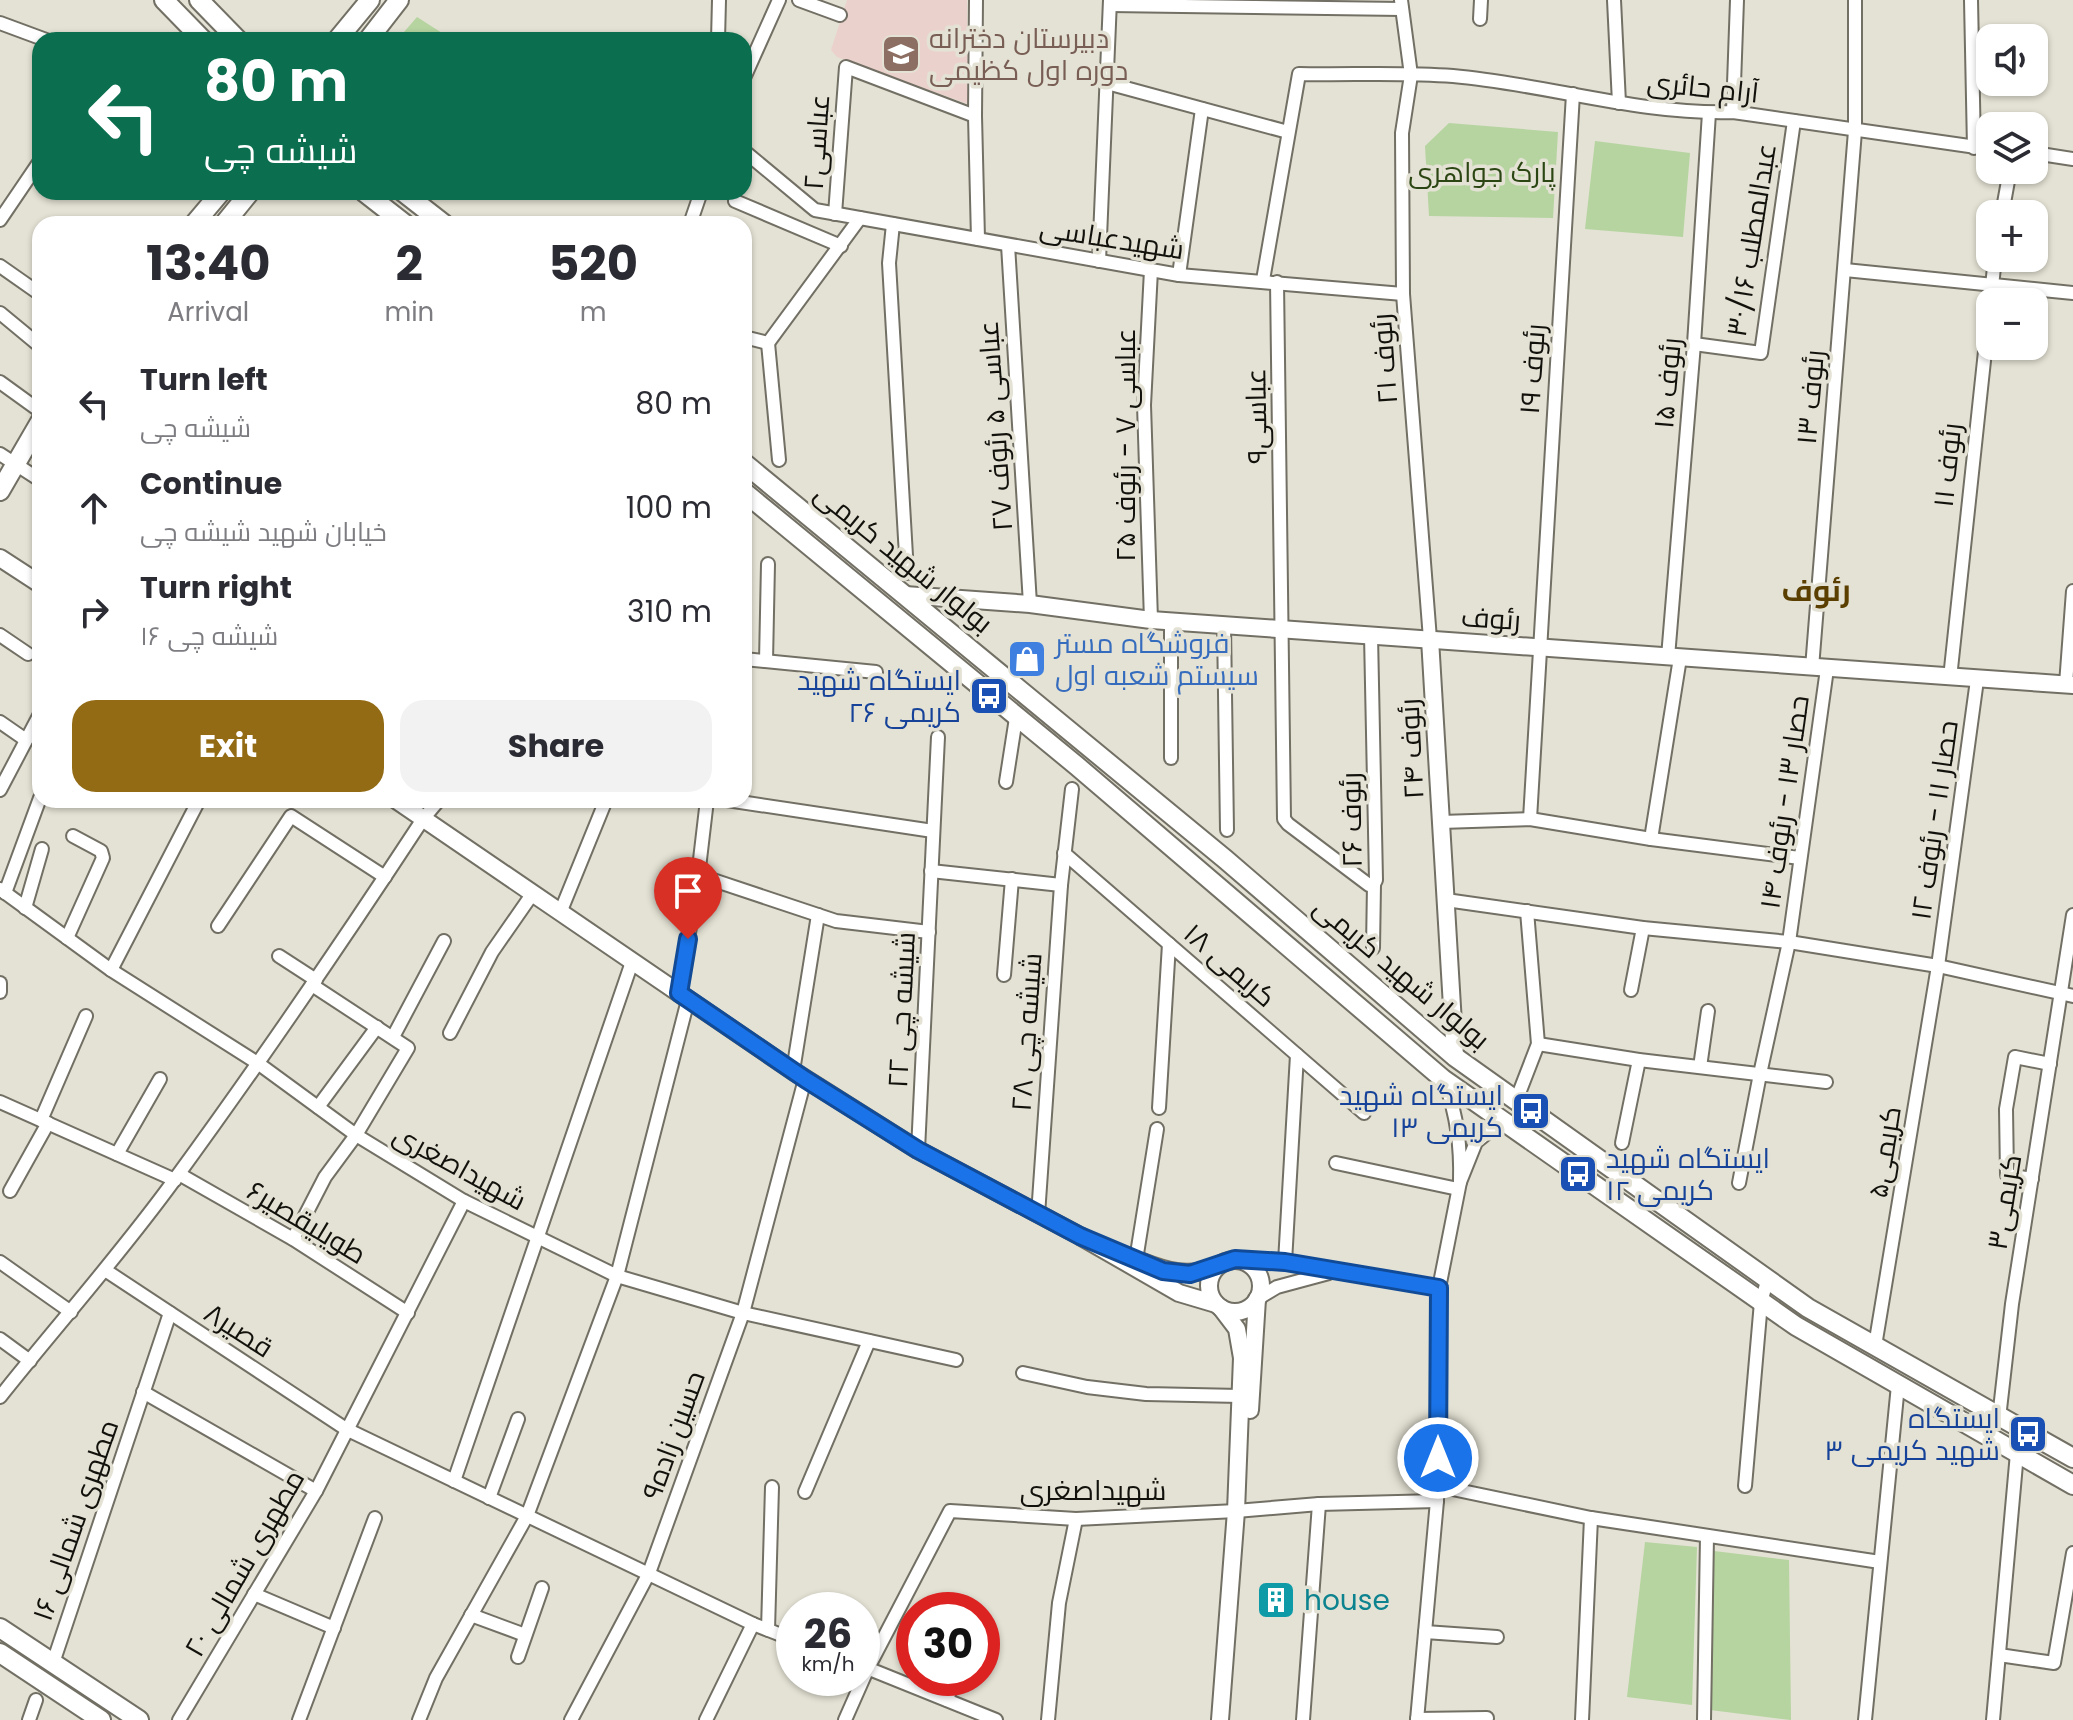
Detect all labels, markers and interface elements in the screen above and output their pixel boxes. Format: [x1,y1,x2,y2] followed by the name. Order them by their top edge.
[929,19,1128,90] place label: دبیرستان دخترانه دوره اول کظیمی
[1976,24,2048,360] map controls
[1976,24,2048,96] button: sound
[880,33,922,75] school or university icon: دبیرستان دخترانه دوره اول کظیمی
[204,42,348,121] text: 80 m
[1645,62,1761,113] street label: آرام حائری
[72,64,176,168] icon: left
[794,93,839,191] street label: عباسی۲
[1976,112,2048,184] button: layers
[204,125,358,176] text: شیشه چی
[1717,141,1786,339] street label: عبدالمطلب ۳۰/۱۶
[1408,153,1556,192] park label: پارک جواهری
[1976,200,2048,272] button: +
[1037,208,1187,269] street label: شهیدعباسی
[146,230,270,297] text: 13:40
[396,230,423,297] text: 2
[548,230,638,297] text: 520
[1976,288,2048,360] button: −
[167,294,249,330] text: Arrival
[384,294,434,330] text: min
[580,294,607,330] text: m
[1362,312,1407,406] street label: رئوف ۲۱
[969,319,1022,533] street label: عباسی ۵ رئوف ۲۷
[1510,322,1555,416] street label: رئوف ۱۹
[1106,328,1145,562] street label: عباسی ۷ - رئوف ۲۵
[1644,336,1691,430] street label: رئوف ۱۵
[1787,348,1834,446] street label: رئوف ۱۳
[140,358,268,401] text: Turn left
[1236,368,1277,464] street label: عباسی۹
[72,382,116,426] icon: left
[635,382,712,425] text: 80 m
[140,410,251,446] text: شیشه چی
[1924,421,1971,509] street label: رئوف ۱۱
[140,462,282,505] text: Continue
[806,474,1001,643] street label: بولوار شهید کریمی
[72,486,116,530] icon: ahead
[626,486,712,529] text: 100 m
[140,514,387,550] text: خیابان شهید شیشه چی
[140,566,292,609] text: Turn right
[1781,569,1851,612] district label: رئوف
[72,590,116,634] icon: right
[627,590,712,633] text: 310 m
[1460,597,1522,640] street label: رئوف
[140,618,278,654] text: شیشه چی ۱۶
[1053,624,1259,695] place label: فروشگاه مستر سیستم شعبه اول
[1006,638,1048,680] shop icon: فروشگاه مستر سیستم شعبه اول
[797,661,961,732] place label: ایستگاه شهید کریمی ۲۶
[968,675,1010,717] bus stop icon: ایستگاه شهید کریمی ۲۶
[1750,693,1819,911] street label: حصار ۱۳ - رئوف ۱۴
[1389,698,1434,800] street label: رئوف ۲۴
[72,700,384,792] button: Exit
[400,700,712,792] button: Share
[1901,718,1968,922] street label: حصار ۱۱ - رئوف ۱۲
[1331,772,1372,868] street label: رئوف ۲۶
[654,857,722,939] pin
[666,869,710,913] icon: arrive
[1305,888,1498,1059] street label: بولوار شهید کریمی
[1175,914,1284,1016] street label: کریمی ۱۸
[878,931,925,1089] street label: شیشه چی ۲۲
[1001,951,1052,1113] street label: شیشه چی ۲۸
[1339,1076,1503,1147] place label: ایستگاه شهید کریمی ۱۳
[1510,1090,1552,1132] bus stop icon: ایستگاه شهید کریمی ۱۳
[1858,1103,1911,1201] street label: کریمی۵
[386,1115,533,1220] street label: شهیداصغری
[1606,1139,1770,1210] place label: ایستگاه شهید کریمی ۱۲
[1978,1152,2031,1253] street label: کریمی۳
[1557,1153,1599,1195] bus stop icon: ایستگاه شهید کریمی ۱۲
[240,1171,374,1273] street label: طویلیقصیر۶
[197,1294,281,1367] street label: قصیر۸
[632,1365,715,1505] street label: حسین زاده۹
[1824,1399,2000,1470] place label: ایستگاه شهید کریمی ۳
[2007,1413,2049,1455] bus stop icon: ایستگاه شهید کریمی ۳
[23,1414,128,1626] street label: مطهری شمالی ۱۶
[1396,1416,1480,1500] position arrow
[175,1462,314,1664] street label: مطهری شمالی ۲۰
[1020,1471,1166,1510] street label: شهیداصغری
[1255,1579,1297,1621] building icon: house
[1304,1581,1390,1620] place label: house
[896,1592,1000,1696] speed limit sign: 30
[804,1606,852,1662] text: 26
[801,1650,855,1678] text: km/h

